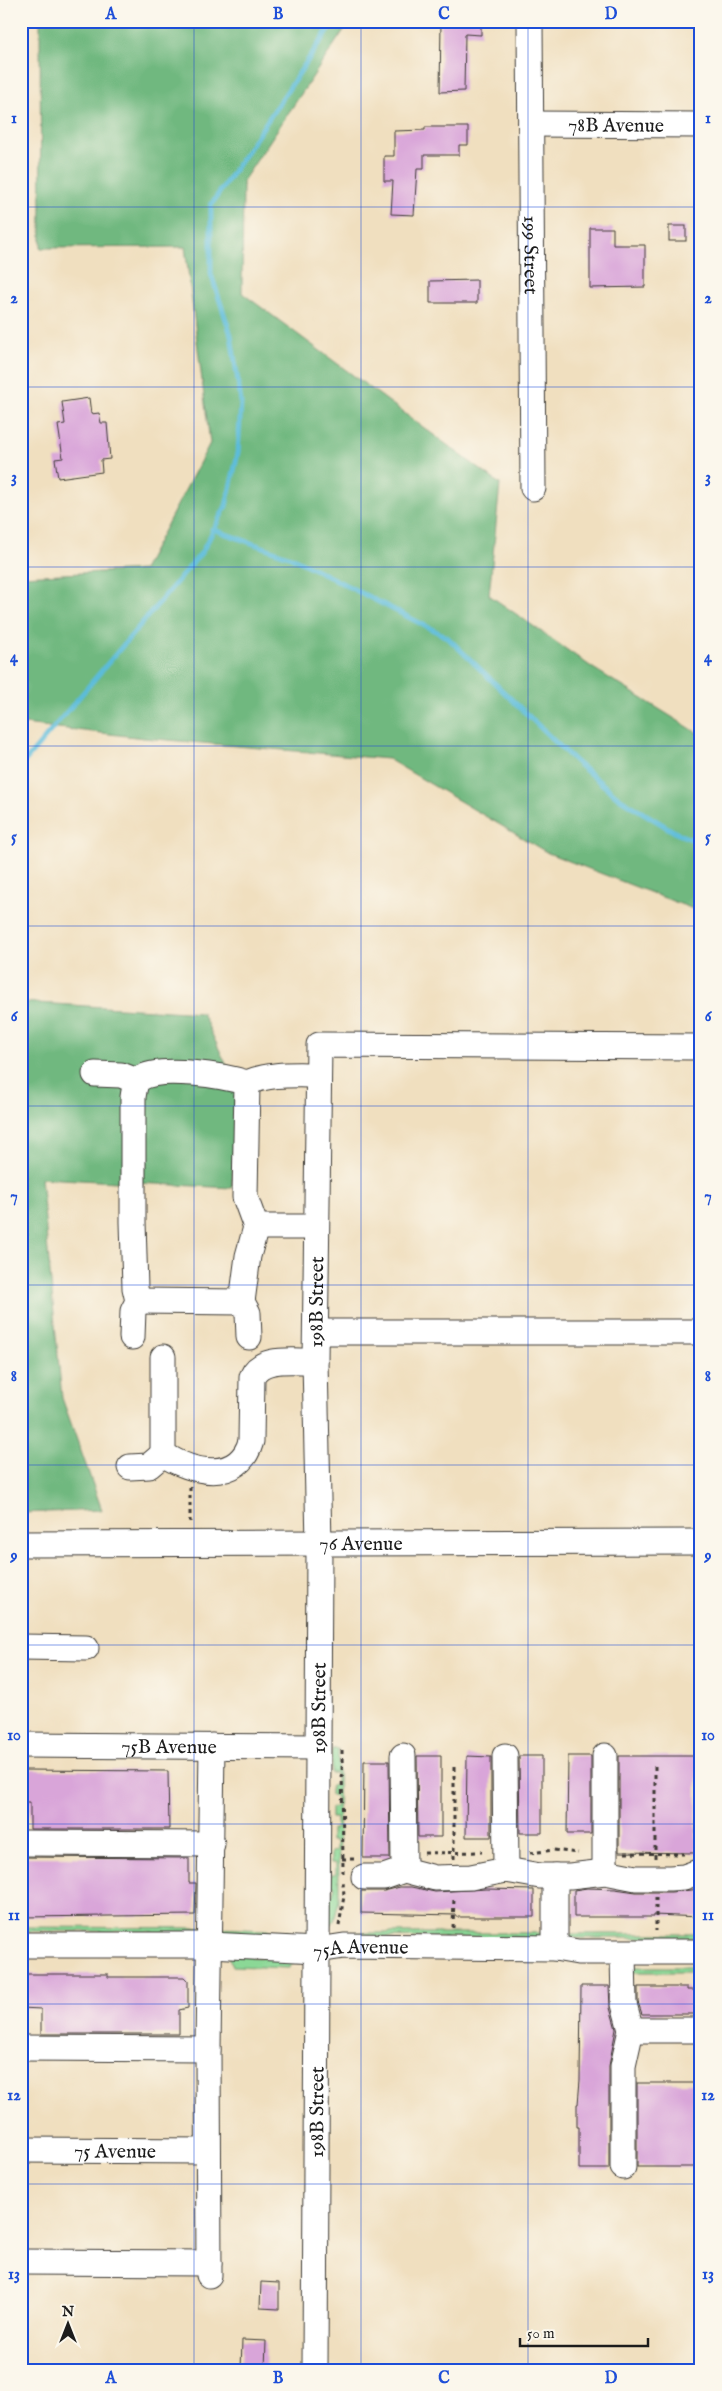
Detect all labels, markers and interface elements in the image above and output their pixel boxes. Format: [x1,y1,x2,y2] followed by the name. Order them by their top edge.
[105,5,118,25] text: A
[273,5,284,25] text: B
[438,5,450,25] text: C
[605,5,618,25] text: D
[11,109,17,129] text: 1
[705,109,711,129] text: 1
[568,113,664,139] street label: 78B Avenue
[517,215,543,295] street label: 199 Street
[10,289,18,309] text: 2
[704,289,712,309] text: 2
[11,468,17,488] text: 3
[705,468,711,488] text: 3
[10,648,19,668] text: 4
[704,648,713,668] text: 4
[11,828,17,848] text: 5
[705,828,711,848] text: 5
[11,1007,19,1027] text: 6
[705,1007,713,1027] text: 6
[10,1187,18,1207] text: 7
[704,1187,712,1207] text: 7
[304,1256,330,1348] street label: 198B Street
[11,1367,17,1387] text: 8
[705,1367,711,1387] text: 8
[319,1532,403,1557] street label: 76 Avenue
[10,1547,18,1567] text: 9
[704,1547,712,1567] text: 9
[307,1662,332,1754] street label: 198B Street
[7,1726,21,1746] text: 10
[701,1726,715,1746] text: 10
[121,1735,217,1760] street label: 75B Avenue
[8,1906,20,1926] text: 11
[702,1906,714,1926] text: 11
[312,1935,409,1964] street label: 75A Avenue
[305,2066,330,2158] street label: 198B Street
[7,2086,21,2106] text: 12
[701,2086,715,2106] text: 12
[74,2139,156,2165] street label: 75 Avenue
[8,2265,20,2285] text: 13
[702,2265,714,2285] text: 13
[42,2298,92,2348] north arrow
[61,2303,74,2321] text: N
[520,2316,647,2348] scale bar
[527,2324,555,2343] text: 50 m
[105,2369,118,2389] text: A
[273,2369,284,2389] text: B
[438,2369,450,2389] text: C
[605,2369,618,2389] text: D

